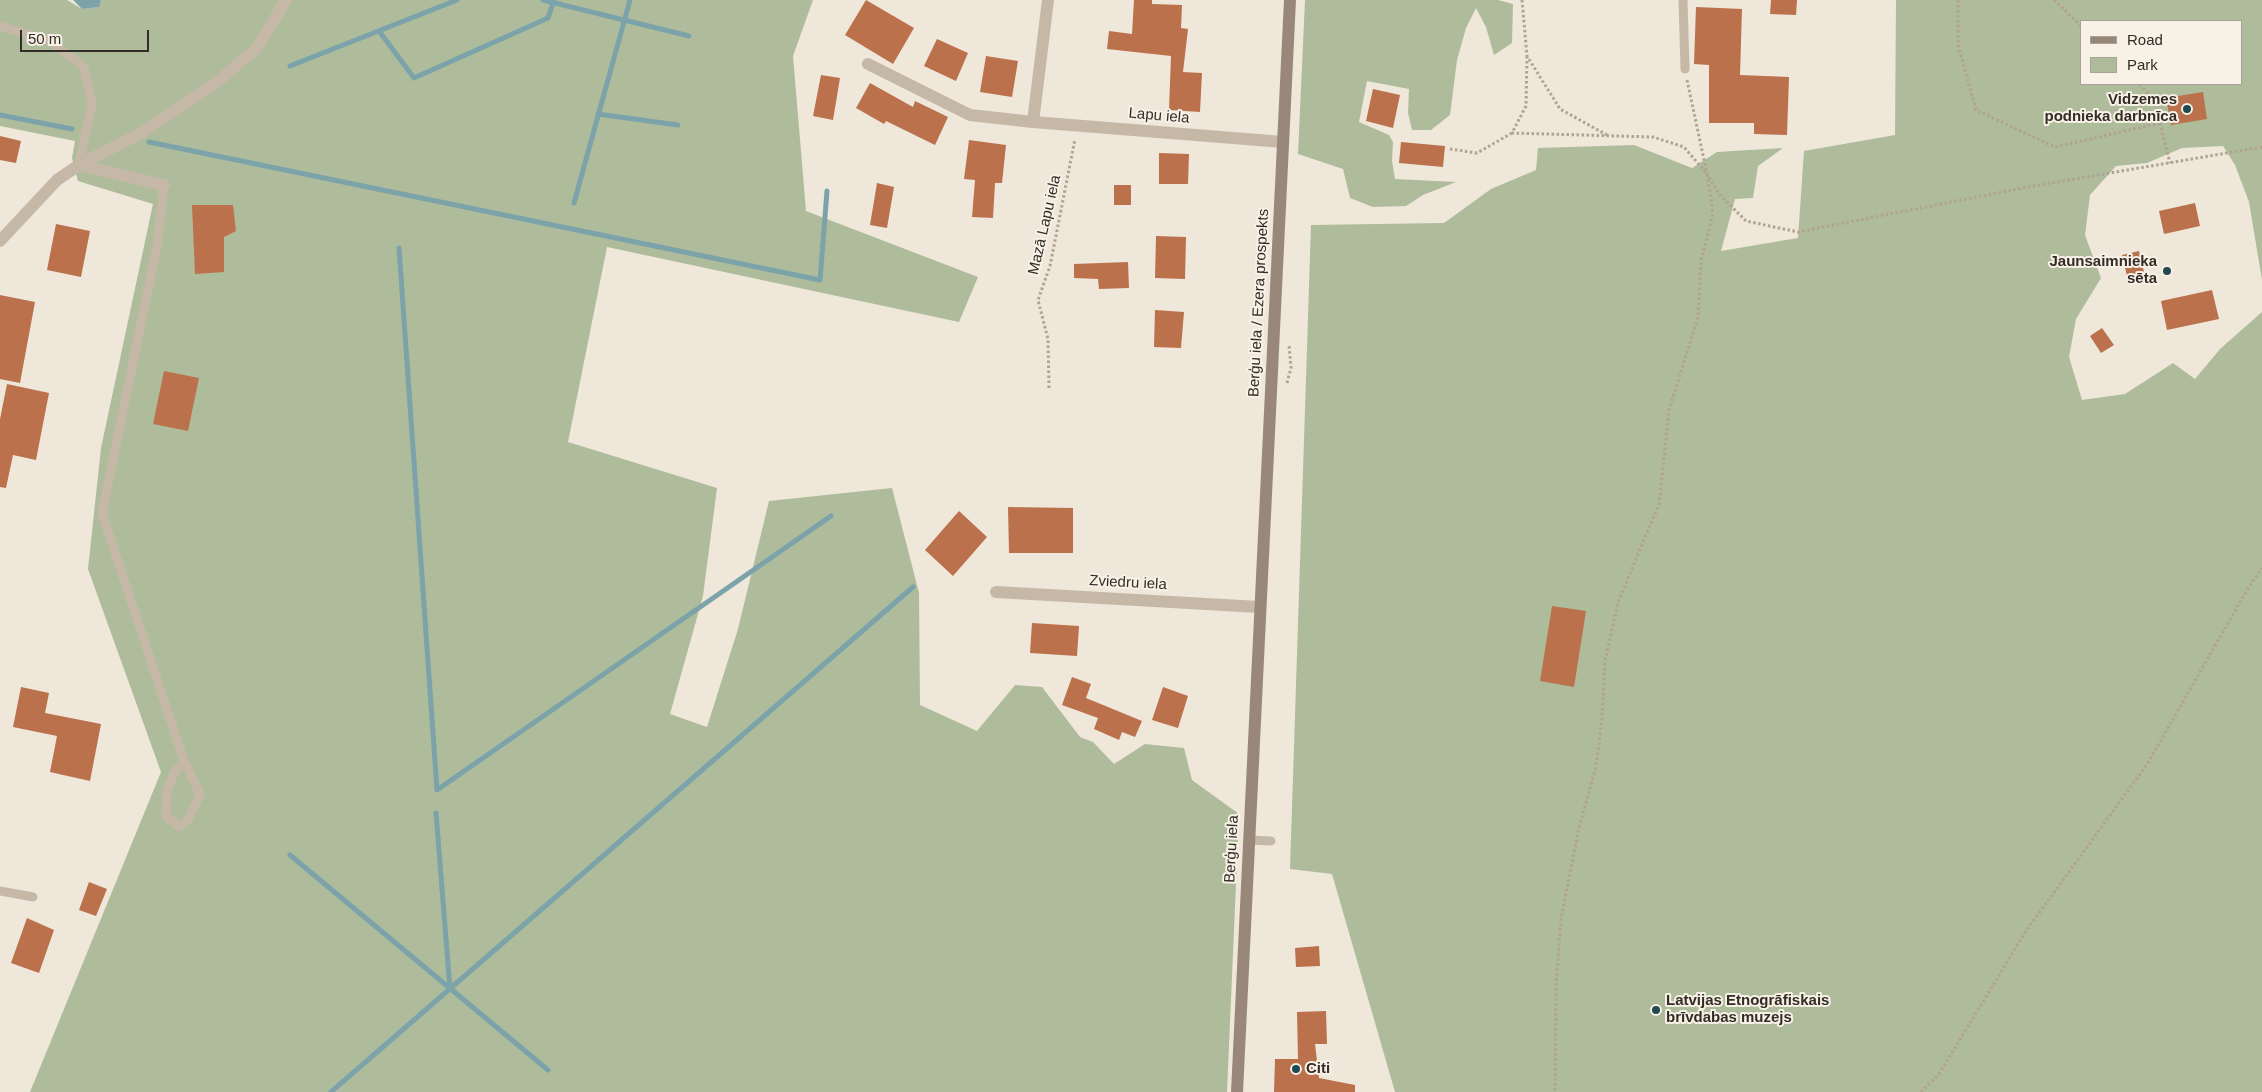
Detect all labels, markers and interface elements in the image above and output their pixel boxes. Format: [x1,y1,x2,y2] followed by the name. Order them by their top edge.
[22,20,151,52] scale bar
[2080,20,2242,85] legend
[28,30,61,47] text: 50 m
[2127,31,2163,48] text: Road
[2127,56,2158,73] text: Park
[2044,91,2177,126] place label: Vidzemes podnieka darbnīca
[2181,103,2193,115] marker: Vidzemes podnieka darbnīca
[1128,104,1190,128] street label: Lapu iela
[1025,173,1065,277] street label: Mazā Lapu iela
[1245,208,1273,398] street label: Berģu iela / Ezera prospekts
[2049,253,2157,288] place label: Jaunsaimnieka sēta
[2161,265,2173,277] marker: Jaunsaimnieka sēta
[1089,572,1167,594] street label: Zviedru iela
[1221,815,1243,883] street label: Berģu iela
[1666,992,1829,1027] place label: Latvijas Etnogrāfiskais brīvdabas muzejs
[1650,1004,1662,1016] marker: Latvijas Etnogrāfiskais brīvdabas muzejs
[1306,1060,1330,1078] place label: Citi
[1290,1063,1302,1075] marker: Citi

